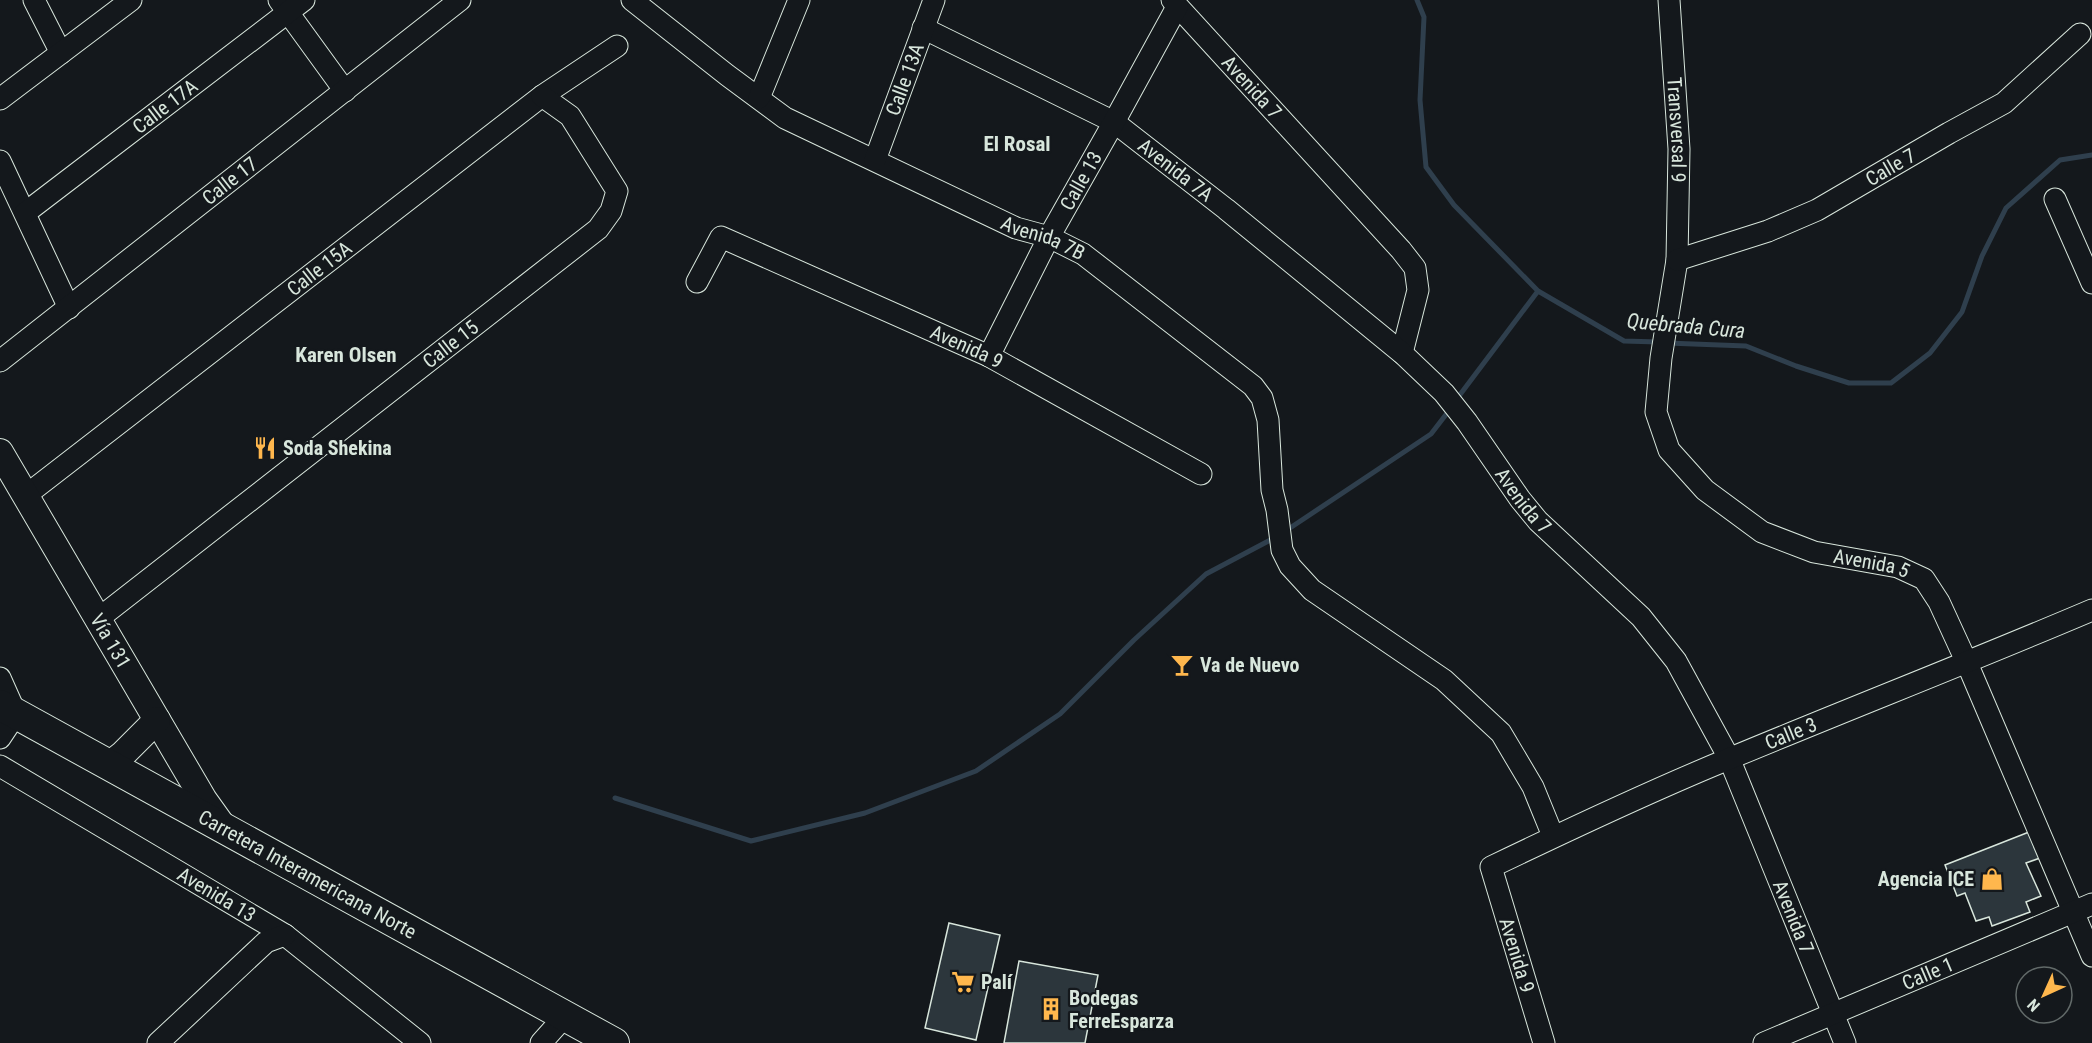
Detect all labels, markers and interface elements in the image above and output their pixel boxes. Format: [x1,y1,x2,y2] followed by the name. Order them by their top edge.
[880,39,929,119] street label: Calle 13A
[1217,50,1287,124] street label: Avenida 7
[128,74,202,139] street label: Calle 17A
[1662,76,1691,183] street label: Transversal 9
[983,132,1051,156] district label: El Rosal
[1133,133,1218,207] street label: Avenida 7A
[1861,143,1920,191] street label: Calle 7
[1055,147,1107,214] street label: Calle 13
[197,152,262,210] street label: Calle 17
[997,211,1089,265] street label: Avenida 7B
[282,236,357,301] street label: Calle 15A
[1626,309,1746,343] water label: Quebrada Cura
[418,315,483,373] street label: Calle 15
[927,320,1007,373] street label: Avenida 9
[295,343,397,367] district label: Karen Olsen
[252,435,278,461] restaurant icon: Soda Shekina
[283,436,392,460] place label: Soda Shekina
[1490,463,1556,539] street label: Avenida 7
[1832,544,1914,583] street label: Avenida 5
[85,609,136,673] street label: Vía 131
[1169,652,1195,678] bar icon: Va de Nuevo
[1200,653,1300,677] place label: Va de Nuevo
[1761,712,1820,755] street label: Calle 3
[194,805,421,944] street label: Carretera Interamericana Norte
[173,862,260,927] street label: Avenida 13
[1979,866,2005,892] shop icon: Agencia ICE
[1878,867,1974,891] place label: Agencia ICE
[1768,877,1819,957] street label: Avenida 7
[1494,915,1540,995] street label: Avenida 9
[1898,952,1957,995] street label: Calle 1
[2014,965,2074,1025] north arrow
[950,969,976,995] supermarket icon: Palí
[981,970,1014,994] place label: Palí
[1069,986,1174,1033] place label: Bodegas FerreEsparza
[2024,995,2044,1015] text: N
[1038,996,1064,1022] building icon: Bodegas FerreEsparza

